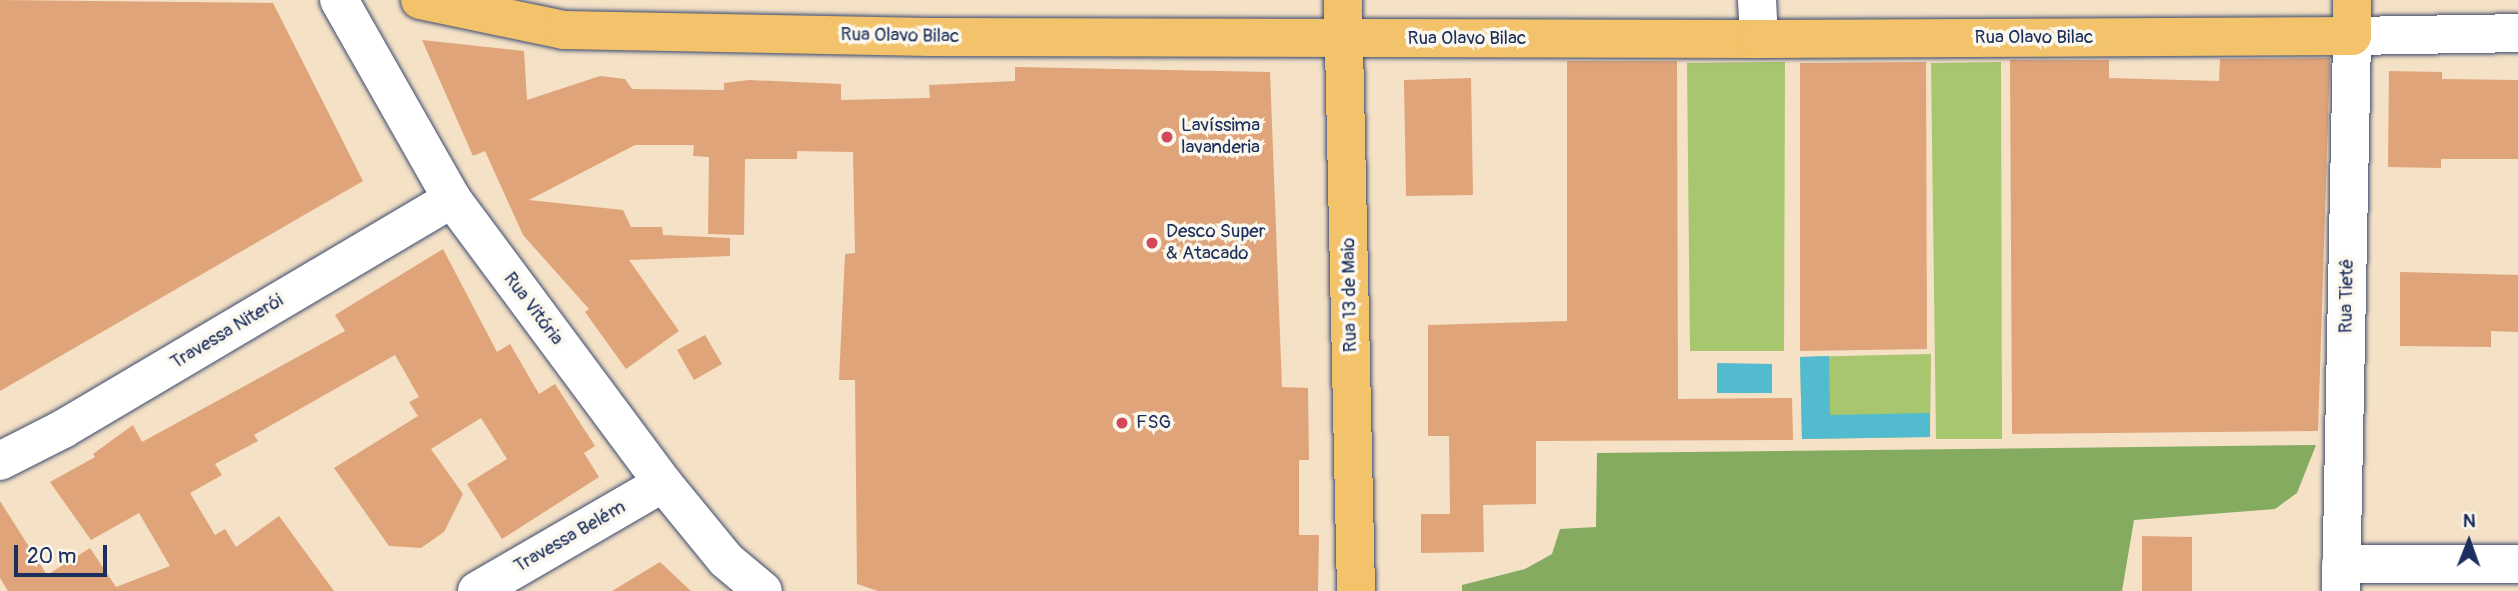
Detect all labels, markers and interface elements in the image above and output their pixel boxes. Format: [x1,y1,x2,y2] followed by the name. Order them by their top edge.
[840,24,960,48] street label: Rua Olavo Bilac
[1975,27,2093,49] street label: Rua Olavo Bilac
[1408,28,1526,50] street label: Rua Olavo Bilac
[1181,115,1260,159] place label: Lavíssima lavanderia
[1159,129,1175,145] marker: Lavíssima lavanderia
[1166,221,1266,265] place label: Desco Super & Atacado
[1144,235,1160,251] marker: Desco Super & Atacado
[1338,237,1362,353] street label: Rua 13 de Maio
[2335,259,2359,333] street label: Rua Tietê
[498,268,568,350] street label: Rua Vitória
[167,289,287,375] street label: Travessa Niterói
[1136,412,1171,434] place label: FSG
[1114,415,1130,431] marker: FSG
[510,496,630,578] street label: Travessa Belém
[2434,507,2504,577] north arrow
[2463,509,2476,533] text: N
[18,532,110,576] scale bar
[27,543,76,570] text: 20 m

